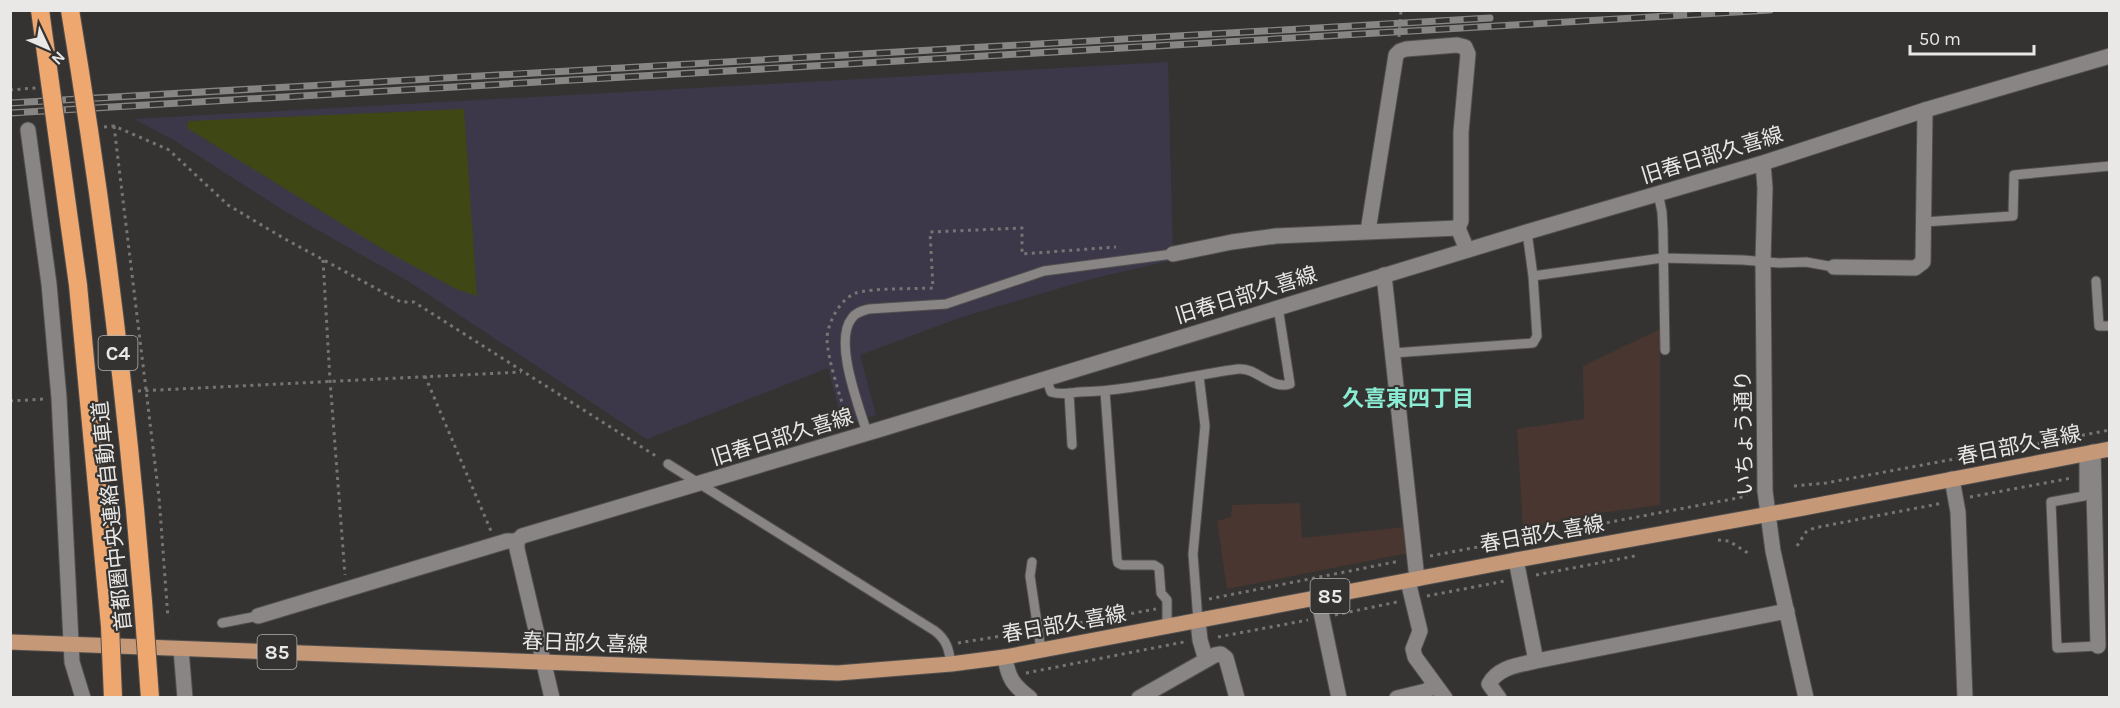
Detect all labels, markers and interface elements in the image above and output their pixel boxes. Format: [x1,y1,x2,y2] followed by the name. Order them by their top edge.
[18,18,78,78] north arrow
[1910,18,2034,56] scale bar
[1919,28,1961,50] text: 50 m
[48,47,69,69] text: N
[1638,122,1786,188] street label: 旧春日部久喜線
[1172,262,1320,328] street label: 旧春日部久喜線
[98,336,138,370] road number: C4
[1731,370,1757,496] street label: いちょう通り
[1342,386,1474,412] district label: 久喜東四丁目
[88,400,136,632] street label: 首都圏中央連絡自動車道
[708,404,856,470] street label: 旧春日部久喜線
[1955,421,2083,469] street label: 春日部久喜線
[1478,511,1606,557] street label: 春日部久喜線
[1310,579,1350,613] road number: 85
[1000,601,1128,647] street label: 春日部久喜線
[522,629,648,657] street label: 春日部久喜線
[258,635,296,669] road number: 85

